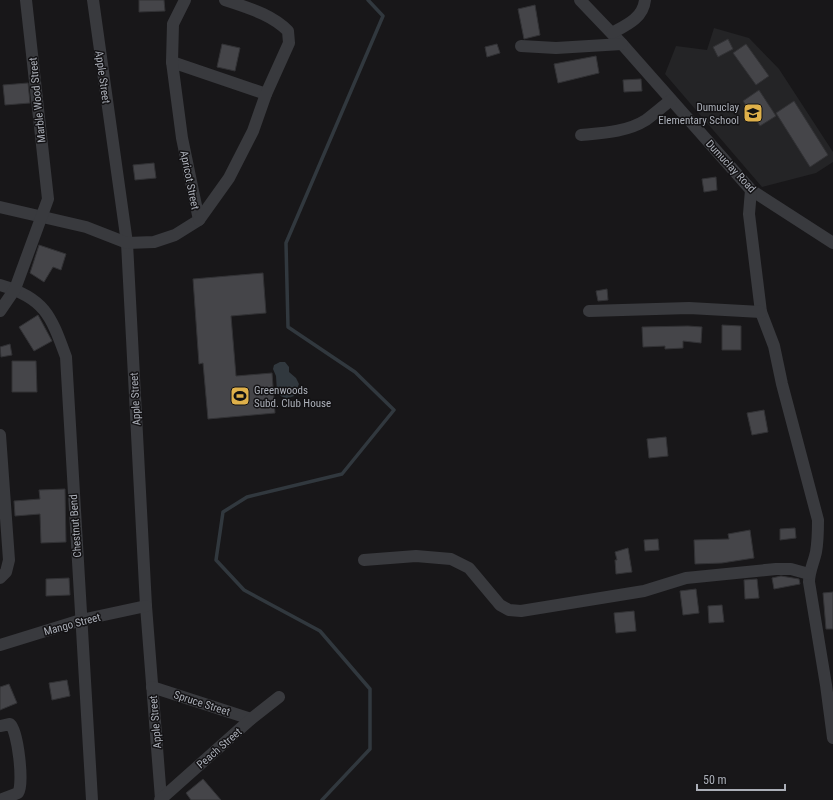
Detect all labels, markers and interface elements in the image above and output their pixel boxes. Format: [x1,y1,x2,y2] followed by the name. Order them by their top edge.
[92,50,113,104] street label: Apple Street
[27,57,48,143] street label: Marble Wood Street
[658,101,739,127] place label: Dumuclay Elementary School
[742,102,764,124] school or university icon: Dumuclay Elementary School
[703,137,758,195] street label: Dumuclay Road
[177,149,202,211] street label: Apricot Street
[128,372,143,426] street label: Apple Street
[254,384,331,410] place label: Greenwoods Subd. Club House
[229,385,251,407] sports icon: Greenwoods Subd. Club House
[67,494,84,558] street label: Chestnut Bend
[42,611,102,638] street label: Mango Street
[172,688,232,719] street label: Spruce Street
[147,695,164,749] street label: Apple Street
[194,725,244,771] street label: Peach Street
[697,766,785,792] scale bar
[703,773,727,787] text: 50 m

